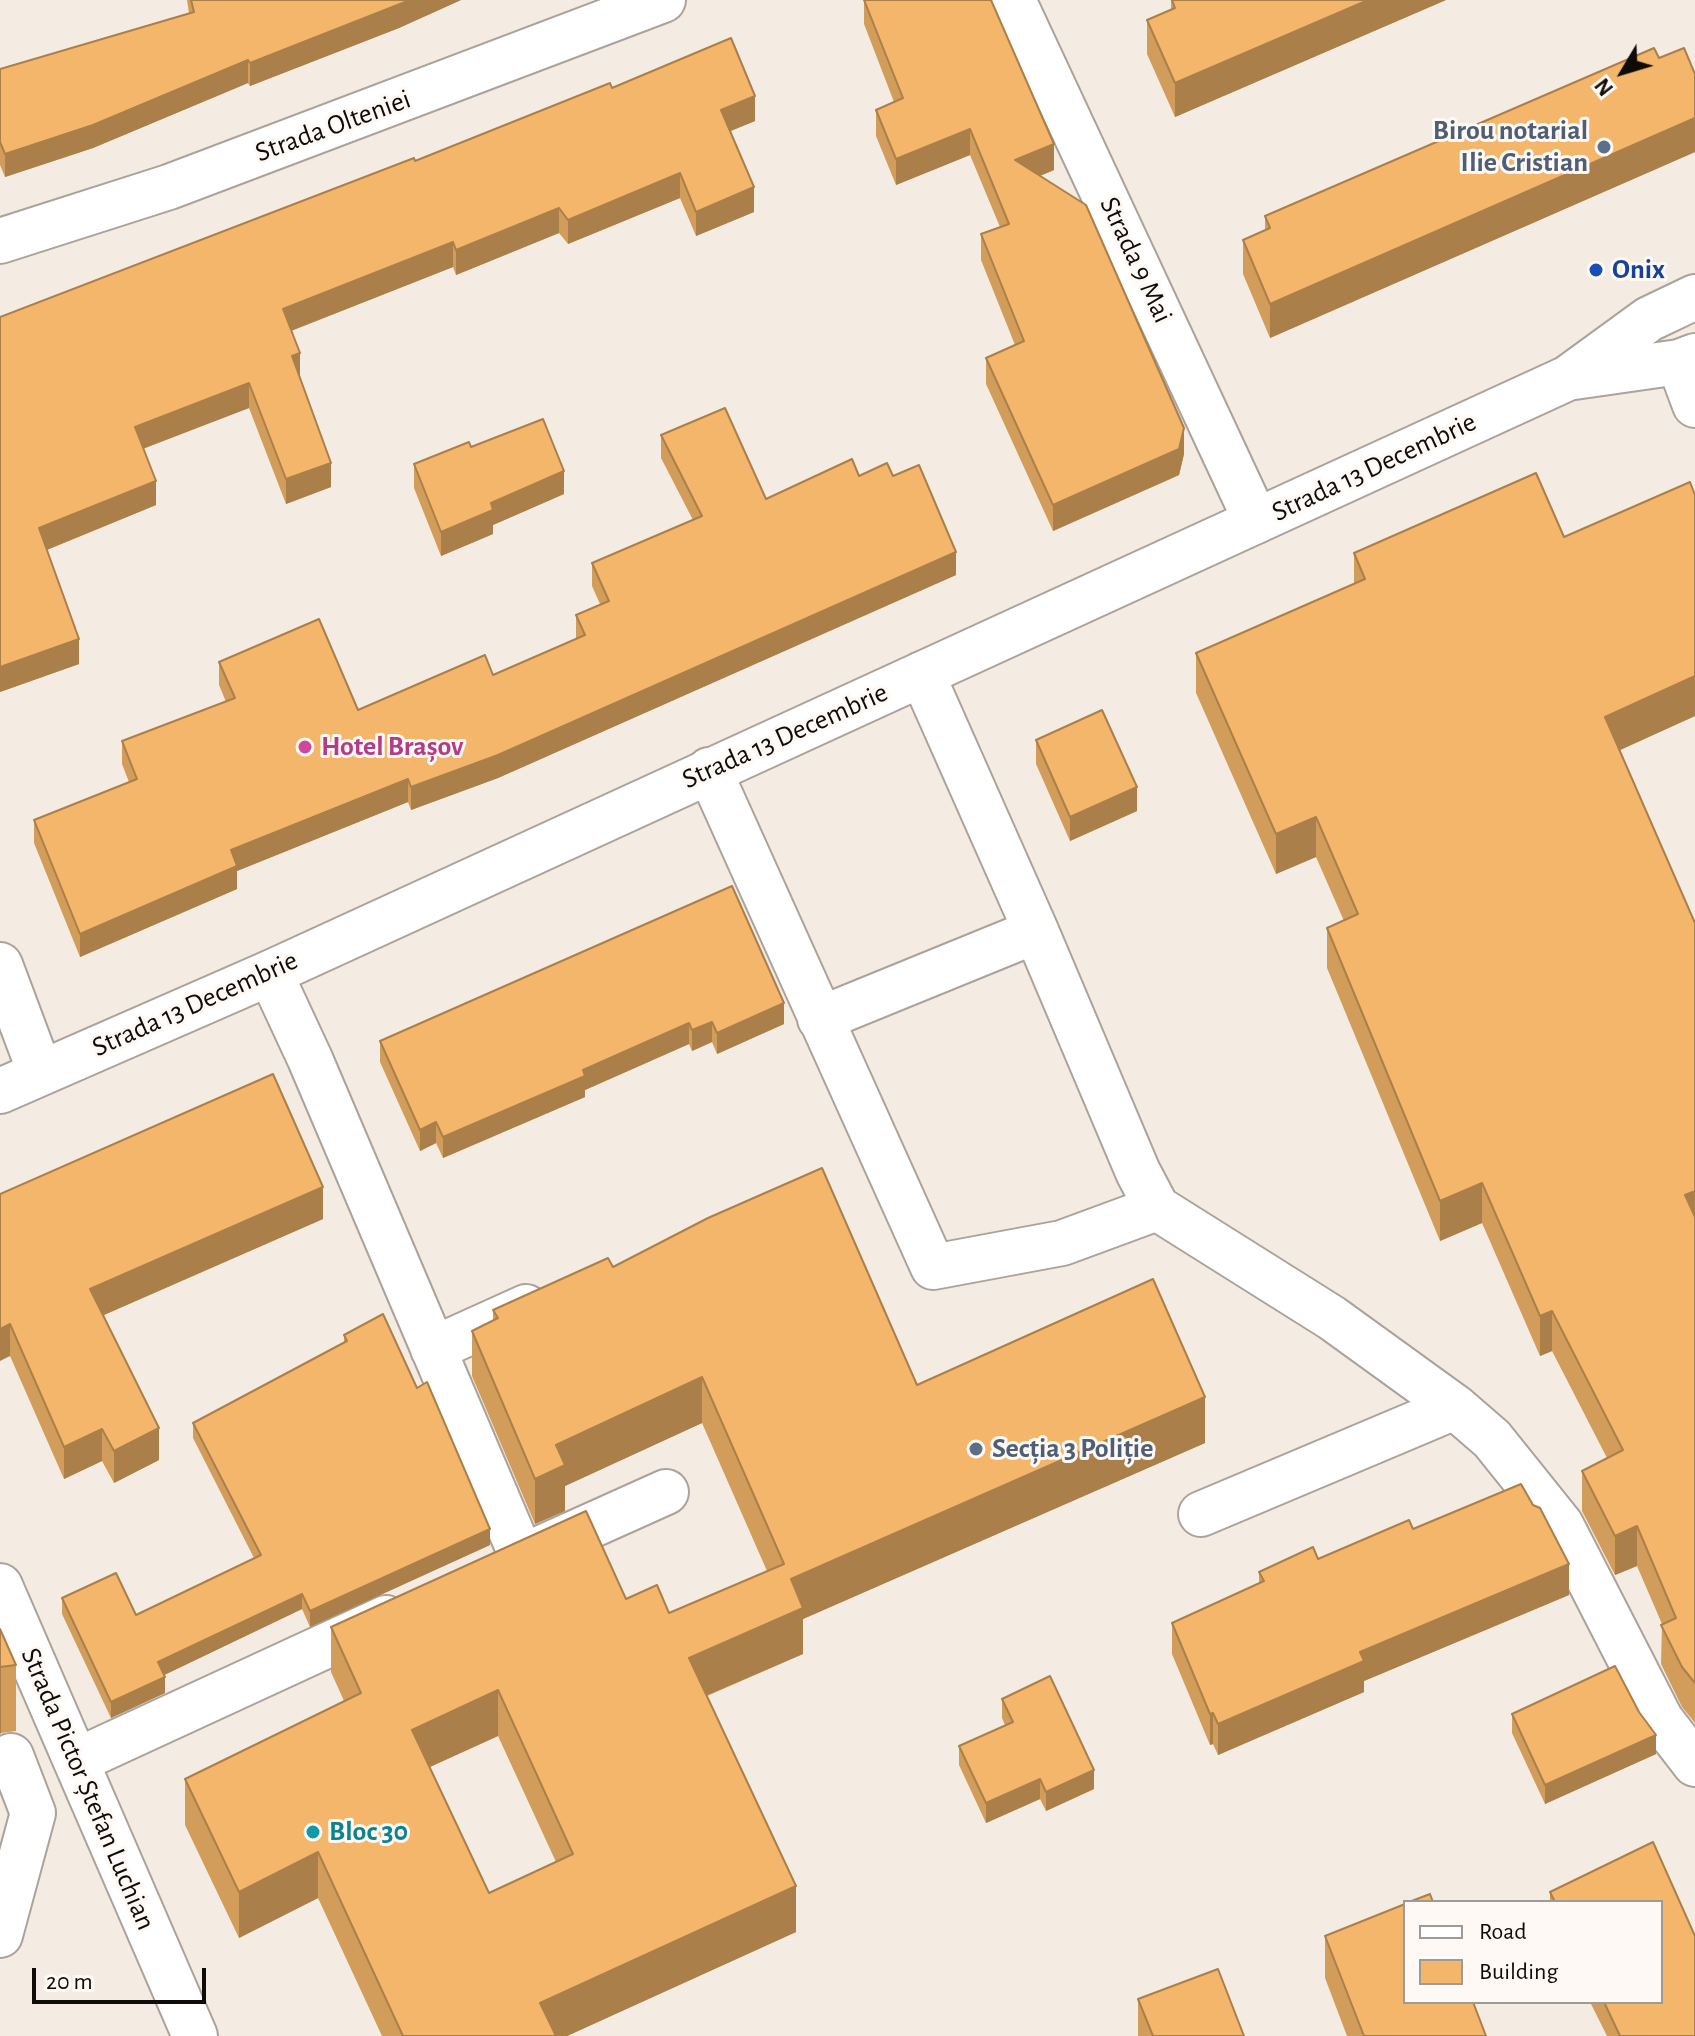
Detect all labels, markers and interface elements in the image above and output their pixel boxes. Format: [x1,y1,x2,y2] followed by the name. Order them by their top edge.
[1583,32,1663,112] north arrow
[1591,74,1617,100] text: N
[251,82,415,170] street label: Strada Olteniei
[1433,114,1588,180] place label: Birou notarial Ilie Cristian
[1595,138,1613,156] marker: Birou notarial Ilie Cristian
[1092,192,1180,328] street label: Strada 9 Mai
[1612,253,1665,287] place label: Onix
[1587,261,1605,279] marker: Onix
[1266,405,1482,529] street label: Strada 13 Decembrie
[677,676,893,796] street label: Strada 13 Decembrie
[321,730,463,764] place label: Hotel Brașov
[296,738,314,756] marker: Hotel Brașov
[87,944,303,1064] street label: Strada 13 Decembrie
[992,1432,1153,1466] place label: Secția 3 Poliție
[967,1440,985,1458] marker: Secția 3 Poliție
[13,1643,163,1935] street label: Strada Pictor Ștefan Luchian
[329,1815,408,1849] place label: Bloc 30
[304,1823,322,1841] marker: Bloc 30
[1403,1900,1663,2004] legend
[1479,1920,1527,1944] text: Road
[36,1952,210,2002] scale bar
[1479,1960,1558,1984] text: Building
[46,1970,93,1994] text: 20 m

